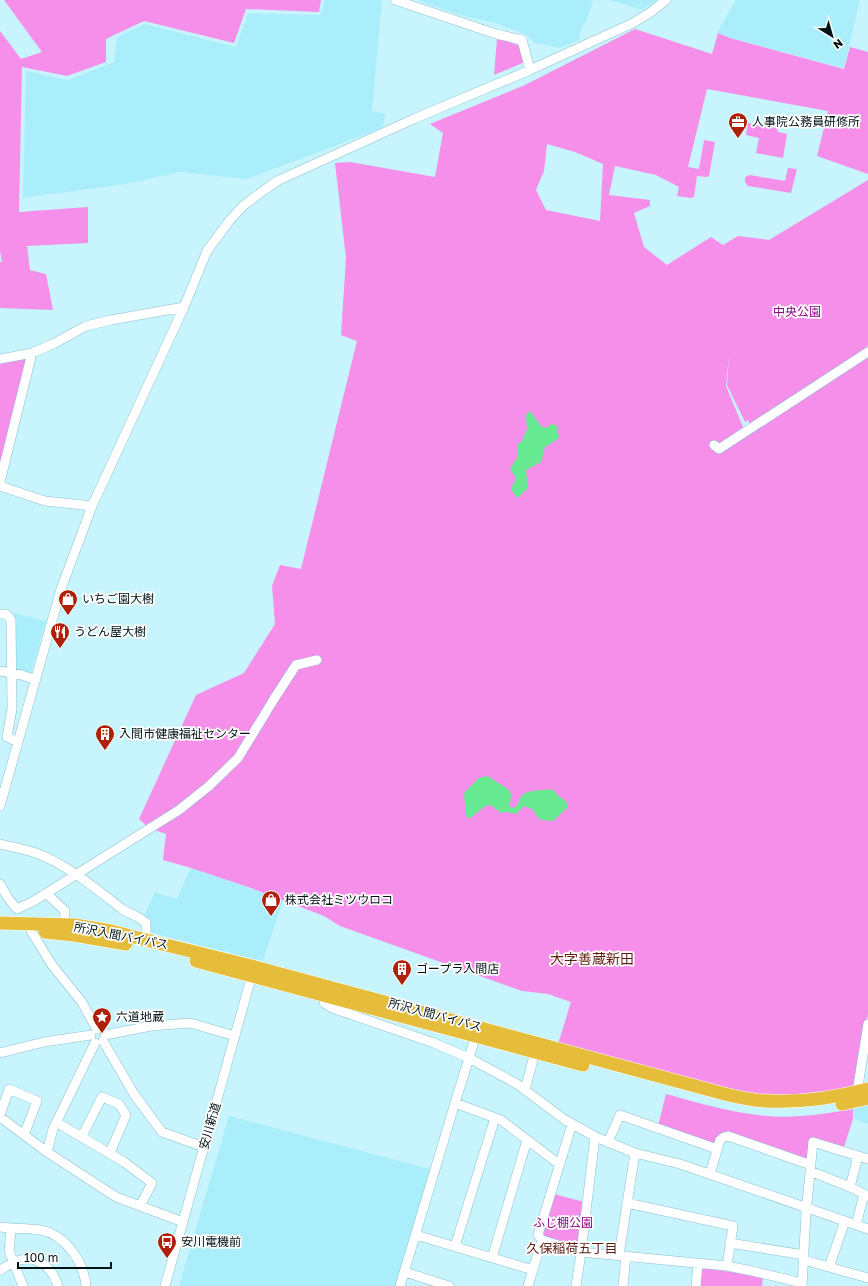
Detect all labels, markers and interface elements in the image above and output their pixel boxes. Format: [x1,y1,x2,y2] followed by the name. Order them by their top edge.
[812,16,852,56] north arrow
[831,37,846,52] text: N
[727,111,749,139] office icon: 人事院公務員研修所
[752,114,860,129] place label: 人事院公務員研修所
[773,304,821,319] park label: 中央公園
[57,588,79,616] shop icon: いちご園大樹
[82,591,154,606] place label: いちご園大樹
[49,621,71,649] restaurant icon: うどん屋大樹
[74,624,146,639] place label: うどん屋大樹
[94,723,116,751] building icon: 入間市健康福祉センター
[119,726,251,741] place label: 入間市健康福祉センター
[260,889,282,917] shop icon: 株式会社ミツウロコ
[285,892,393,907] place label: 株式会社ミツウロコ
[73,919,170,952] street label: 所沢入間バイパス
[550,950,634,967] district label: 大字善蔵新田
[391,958,413,986] building icon: ゴープラ入間店
[416,961,499,976] place label: ゴープラ入間店
[387,995,483,1034] street label: 所沢入間バイパス
[91,1006,113,1034] place icon: 六道地蔵
[116,1009,164,1024] place label: 六道地蔵
[196,1101,223,1151] street label: 安川新道
[533,1215,593,1230] park label: ふじ棚公園
[156,1231,178,1259] bus stop icon: 安川電機前
[181,1234,241,1249] place label: 安川電機前
[526,1240,618,1256] district label: 久保稲荷五丁目
[18,1244,111,1270] scale bar
[24,1250,58,1265] text: 100 m

